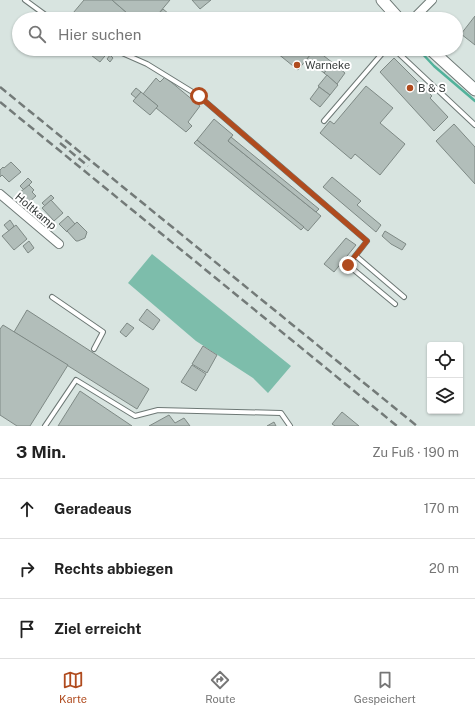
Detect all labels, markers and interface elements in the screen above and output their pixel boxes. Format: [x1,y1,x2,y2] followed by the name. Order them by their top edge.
[12,12,463,56] search box
[26,23,48,45] icon: search
[58,26,141,43] text: Hier suchen
[305,59,350,71] place label: Warneke
[292,60,302,70] marker: Warneke
[418,82,446,94] place label: B & S
[405,83,415,93] marker: B & S
[190,87,208,105] route start
[13,190,59,232] street label: Holtkamp
[339,256,357,274] route end
[427,342,463,414] map controls
[427,342,463,378] button: locate
[427,378,463,414] button: layers
[16,442,66,462] text: 3 Min.
[372,445,459,460] text: Zu Fuß · 190 m
[16,498,38,520] icon: ahead
[54,500,132,517] text: Geradeaus
[424,501,459,516] text: 170 m
[16,558,38,580] icon: right
[54,560,173,577] text: Rechts abbiegen
[429,561,459,576] text: 20 m
[16,618,38,640] icon: arrive
[54,620,141,637] text: Ziel erreicht
[59,669,87,705] tab: Karte
[205,669,235,705] tab: Route
[354,669,416,705] tab: Gespeichert

